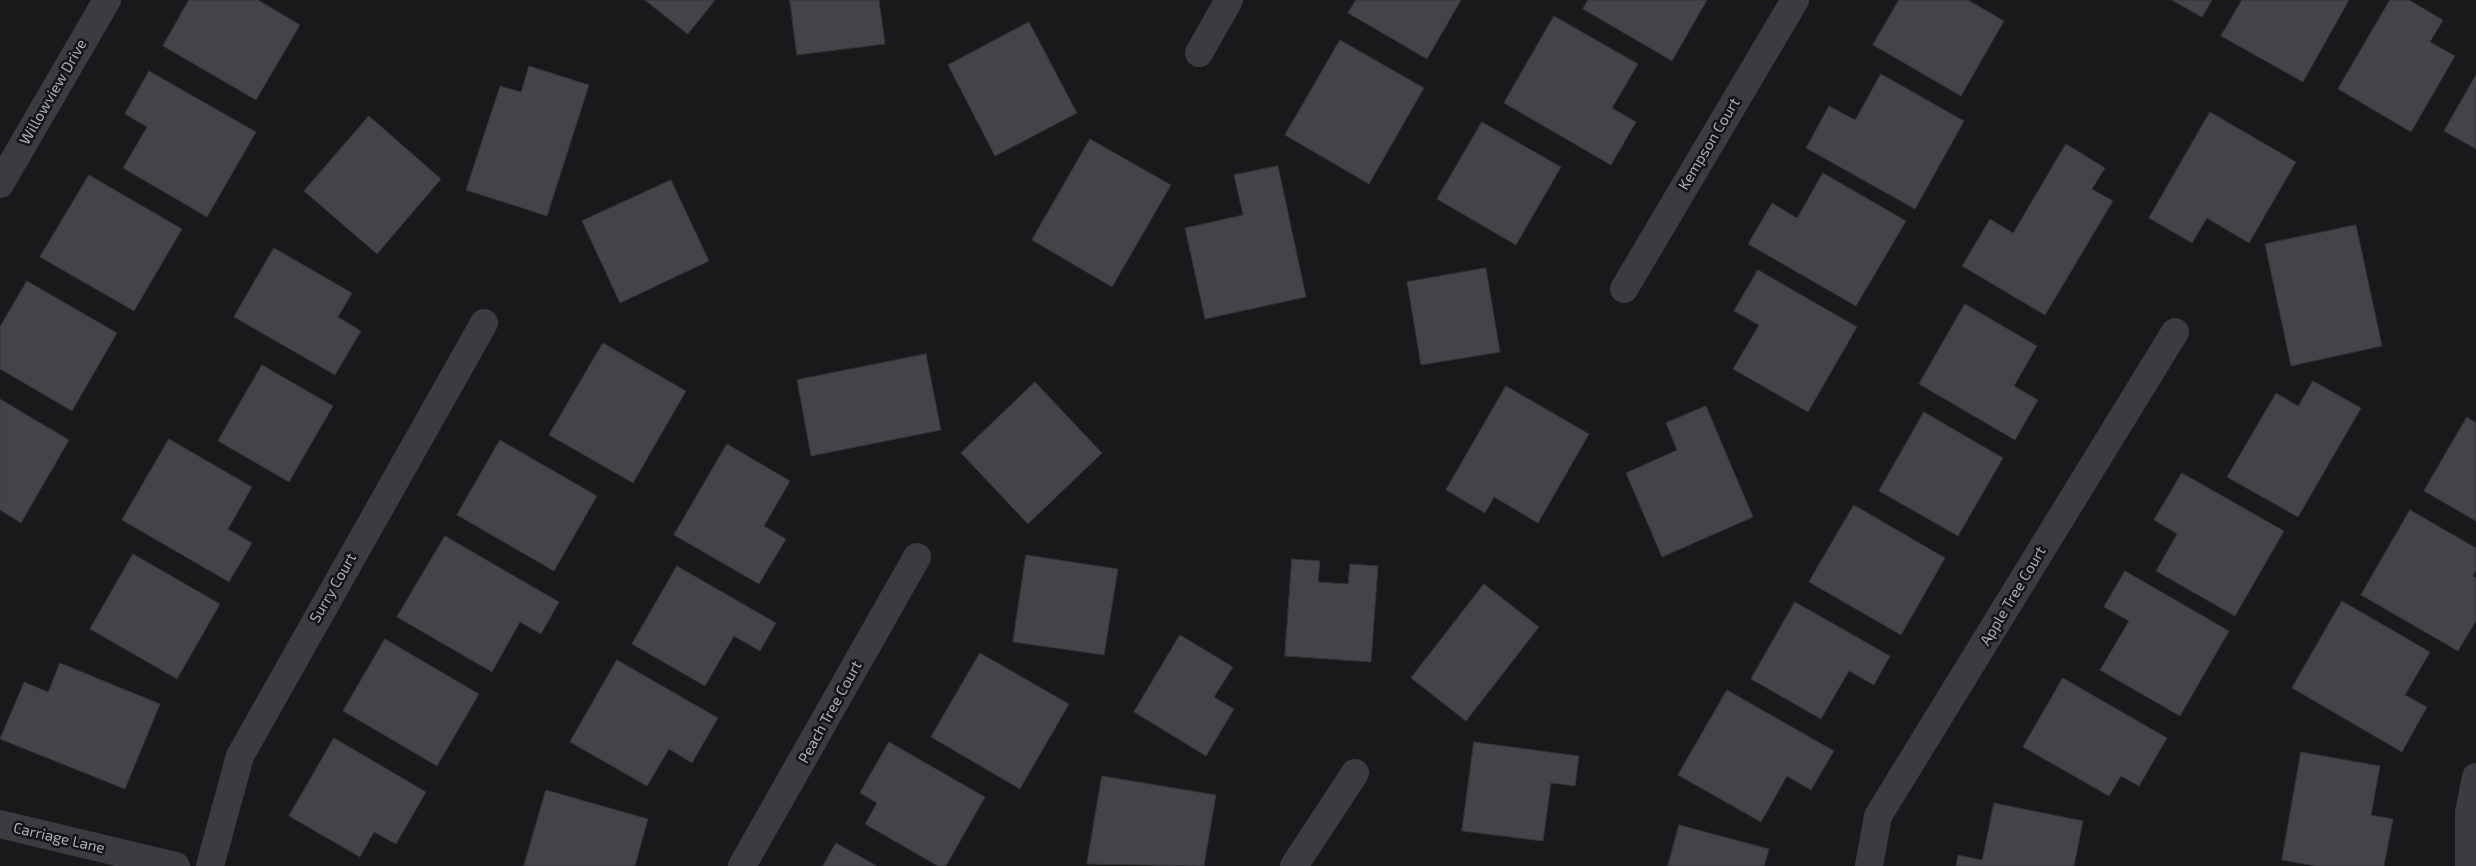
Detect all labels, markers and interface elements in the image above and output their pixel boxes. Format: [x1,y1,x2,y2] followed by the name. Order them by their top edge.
[16,36,90,148] street label: Willowview Drive
[1674,95,1744,193] street label: Kempson Court
[1976,543,2050,649] street label: Apple Tree Court
[306,550,360,626] street label: Surry Court
[794,658,866,766] street label: Peach Tree Court
[12,819,106,857] street label: Carriage Lane

